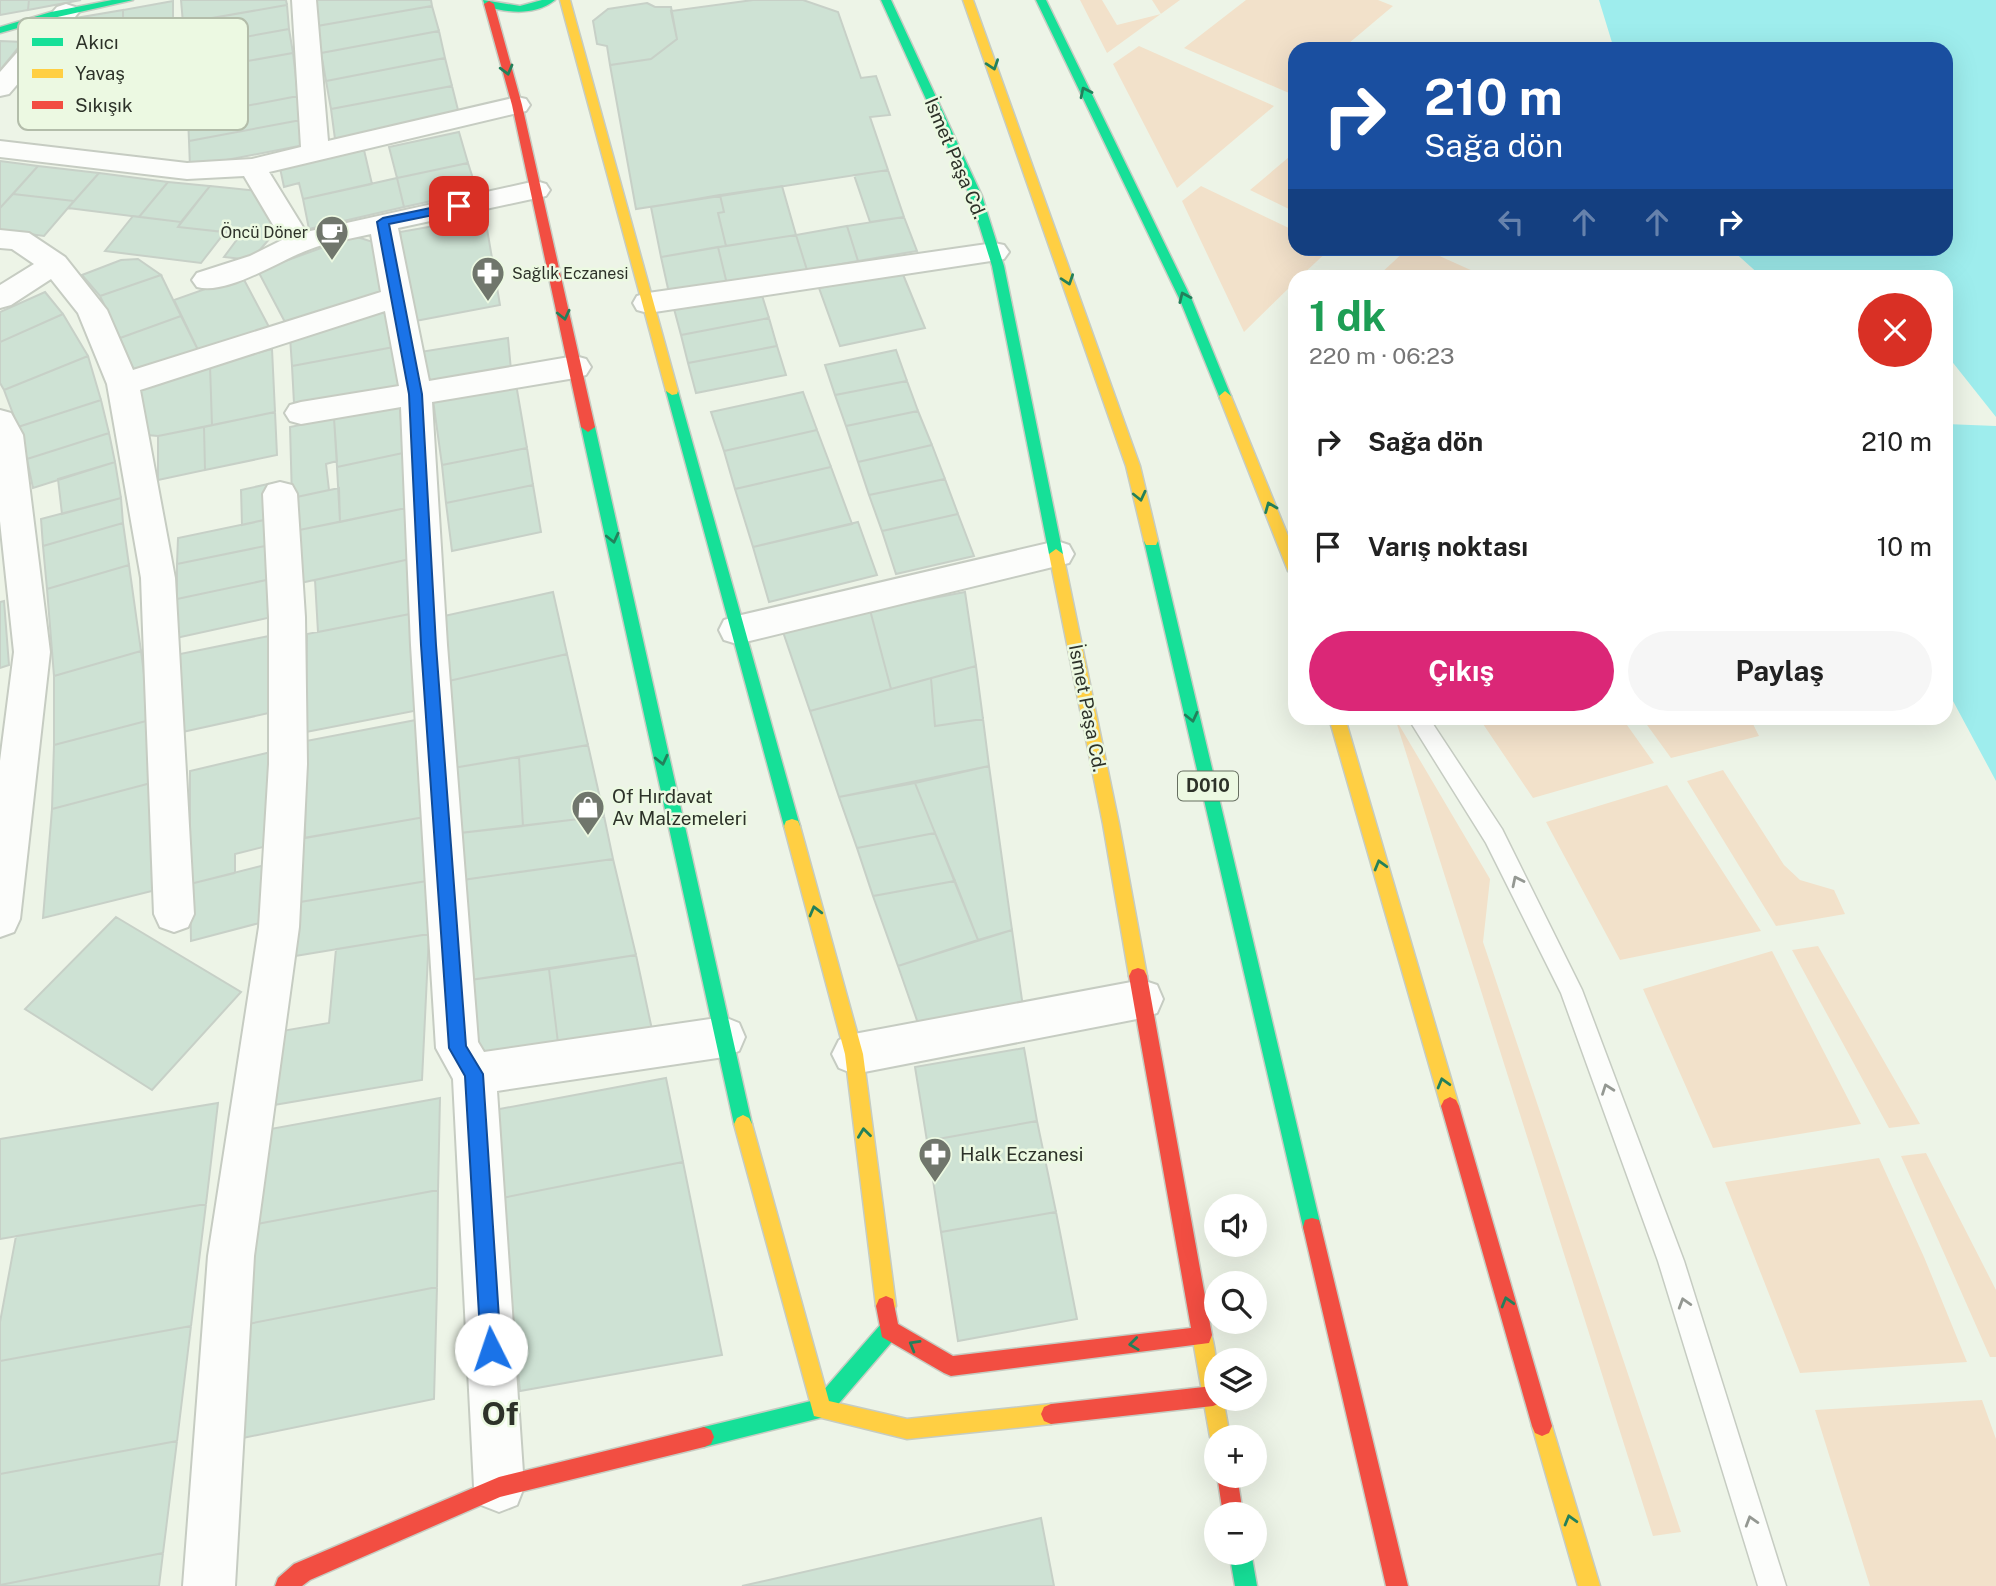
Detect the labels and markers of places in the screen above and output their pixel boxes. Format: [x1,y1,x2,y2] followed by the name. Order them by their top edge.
[429,176,489,236] pin
[313,213,351,262] cafe icon: Öncü Döner
[221,222,308,242] place label: Öncü Döner
[469,254,507,303] pharmacy icon: Sağlık Eczanesi
[512,264,628,283] place label: Sağlık Eczanesi
[612,785,747,829] place label: Of Hırdavat Av Malzemeleri
[569,788,607,837] shop icon: Of Hırdavat Av Malzemeleri
[916,1135,954,1184] pharmacy icon: Halk Eczanesi
[960,1143,1083,1165] place label: Halk Eczanesi

